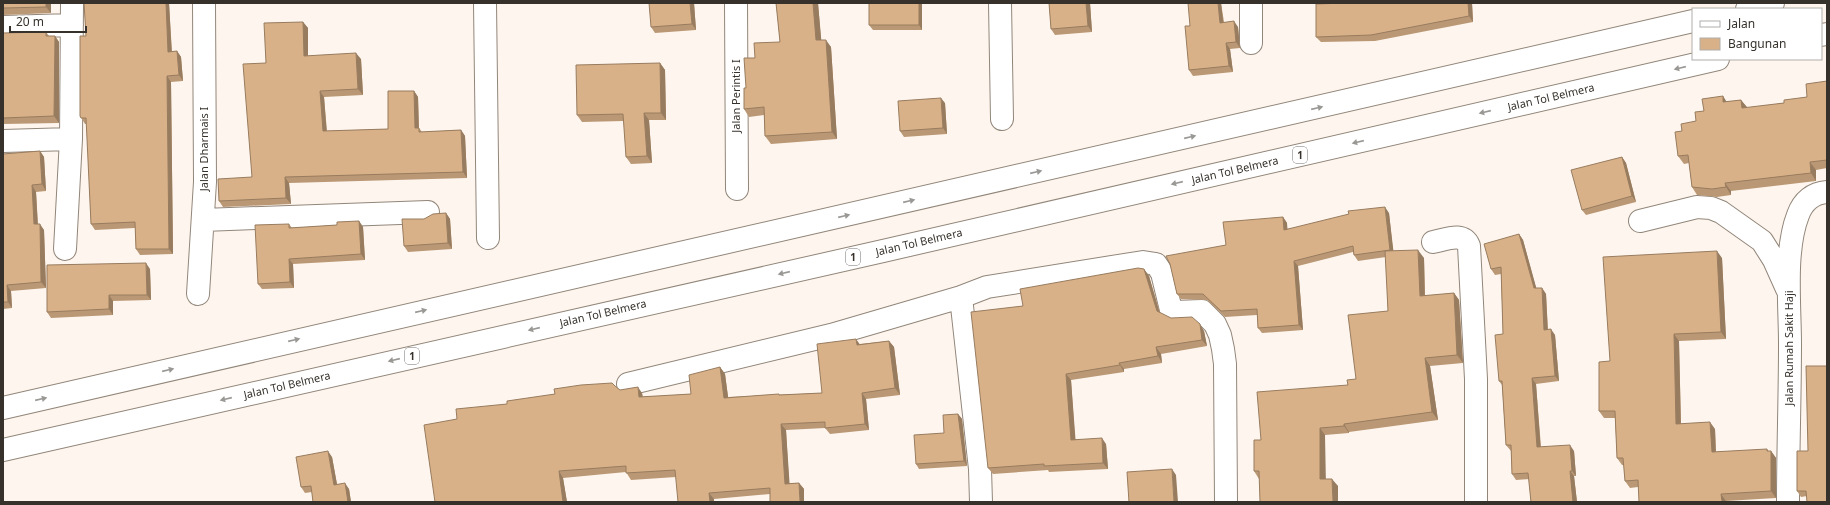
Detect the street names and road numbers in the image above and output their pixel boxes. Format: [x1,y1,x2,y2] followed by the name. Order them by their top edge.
[728,59,743,134] street label: Jalan Perintis I
[1505,79,1596,114] street label: Jalan Tol Belmera
[196,106,211,192] street label: Jalan Dharmais I
[1293,147,1307,163] road number: 1
[1189,152,1280,187] street label: Jalan Tol Belmera
[873,224,964,259] street label: Jalan Tol Belmera
[846,249,860,265] road number: 1
[1781,290,1796,407] street label: Jalan Rumah Sakit Haji
[557,295,648,330] street label: Jalan Tol Belmera
[405,348,419,364] road number: 1
[241,367,332,402] street label: Jalan Tol Belmera

